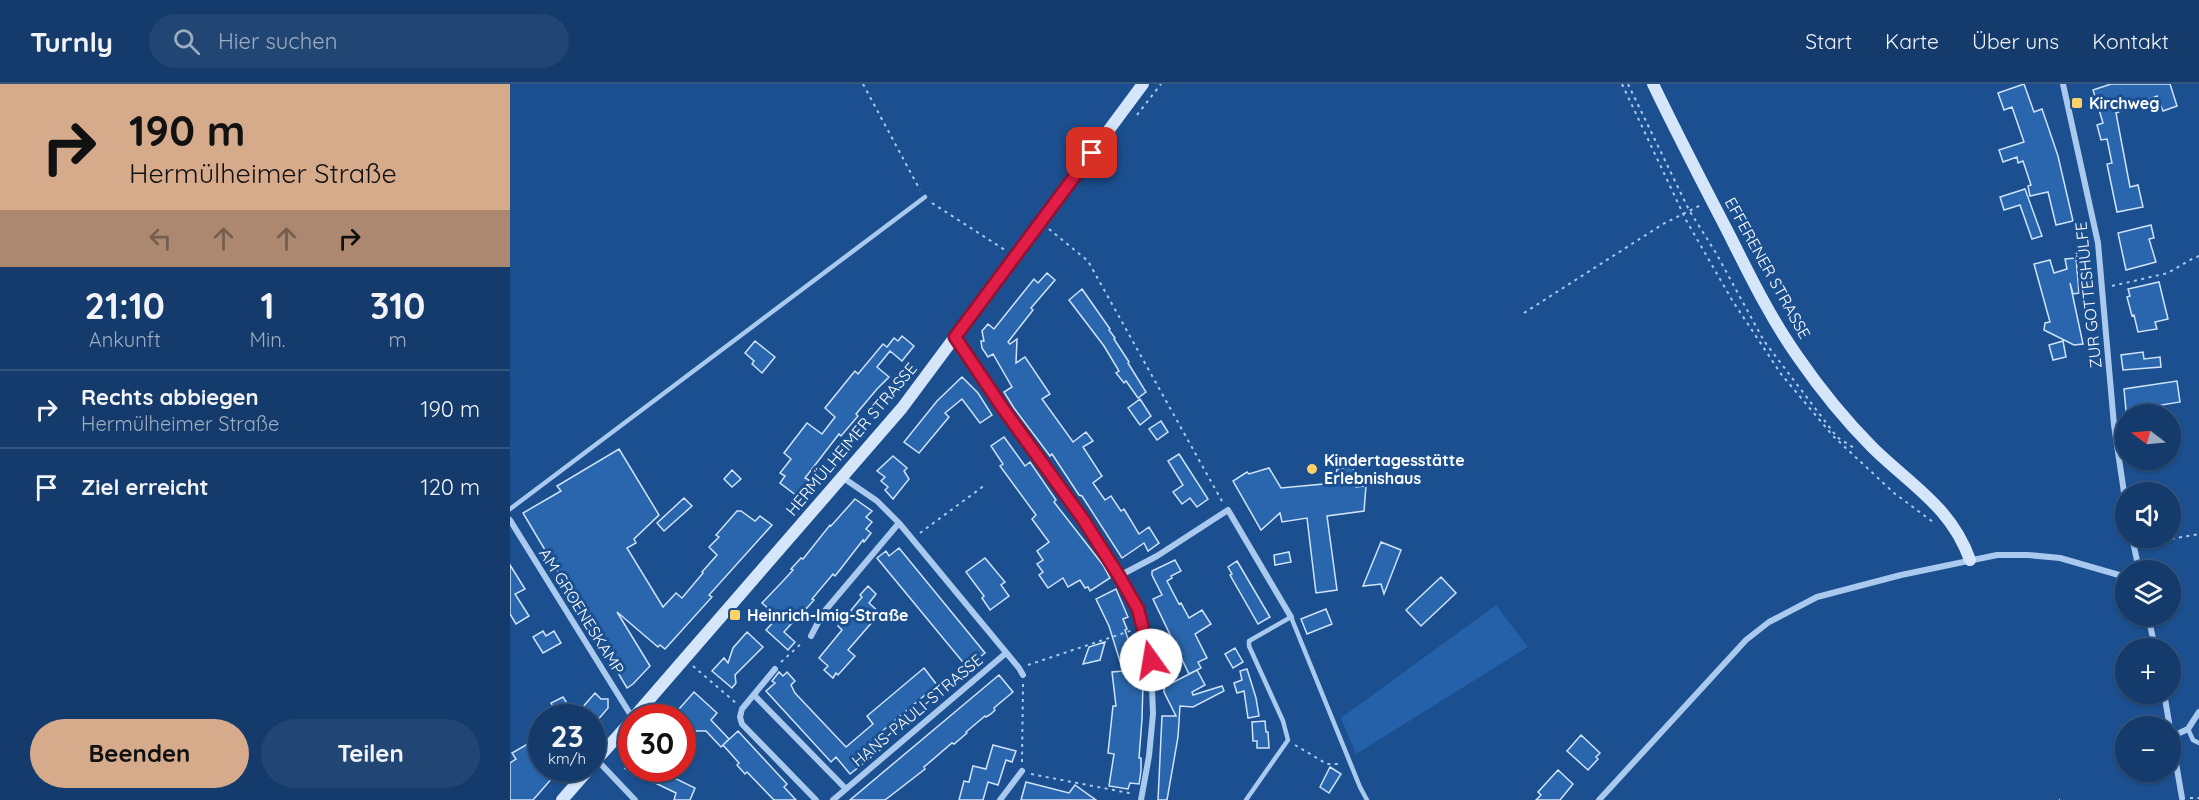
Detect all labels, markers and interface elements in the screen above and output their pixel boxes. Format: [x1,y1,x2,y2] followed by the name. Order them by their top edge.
[149,14,569,68] search box
[30,24,113,59] text: Turnly
[170,25,203,58] icon: search
[218,27,337,55] text: Hier suchen
[1805,28,1852,54] text: Start
[1885,28,1939,54] text: Karte
[1972,28,2059,54] text: Über uns
[2092,28,2169,54] text: Kontakt
[2089,93,2159,113] place label: Kirchweg
[2070,96,2084,110] marker: Kirchweg
[129,104,245,157] text: 190 m
[30,108,108,186] icon: right
[1066,127,1117,178] pin
[1075,136,1108,169] icon: arrive
[129,156,397,190] text: Hermülheimer Straße
[1721,194,1815,342] street label: EFFERENER STRASSE
[2070,221,2106,369] street label: ZUR GOTTESHÜLFE
[144,222,177,255] icon: left
[207,222,240,255] icon: ahead
[270,222,303,255] icon: ahead
[333,222,366,255] icon: right
[85,283,165,328] text: 21:10
[260,283,274,328] text: 1
[370,283,425,328] text: 310
[89,327,161,352] text: Ankunft
[249,327,285,352] text: Min.
[389,327,407,352] text: m
[781,359,921,519] street label: HERMÜLHEIMER STRASSE
[81,383,259,411] text: Rechts abbiegen
[30,393,63,426] icon: right
[420,395,480,423] text: 190 m
[2115,404,2181,470] north arrow
[2115,404,2181,782] map controls
[81,411,279,436] text: Hermülheimer Straße
[1324,450,1465,488] place label: Kindertagesstätte Erlebnishaus
[1305,462,1319,476] marker: Kindertagesstätte Erlebnishaus
[30,471,63,504] icon: arrive
[81,473,209,501] text: Ziel erreicht
[421,473,480,501] text: 120 m
[2115,482,2181,548] button: sound
[535,544,629,678] street label: AM GROENESKAMP
[2115,560,2181,626] button: layers
[747,605,909,625] place label: Heinrich-Imig-Straße
[728,608,742,622] marker: Heinrich-Imig-Straße
[1119,628,1183,692] position arrow
[2115,638,2181,704] button: +
[847,649,987,771] street label: HANS-PAULI-STRASSE
[618,704,696,782] speed limit sign: 30
[2115,716,2181,782] button: −
[550,717,584,755] text: 23
[30,719,249,788] button: Beenden
[261,719,480,788] button: Teilen
[548,749,586,768] text: km/h

